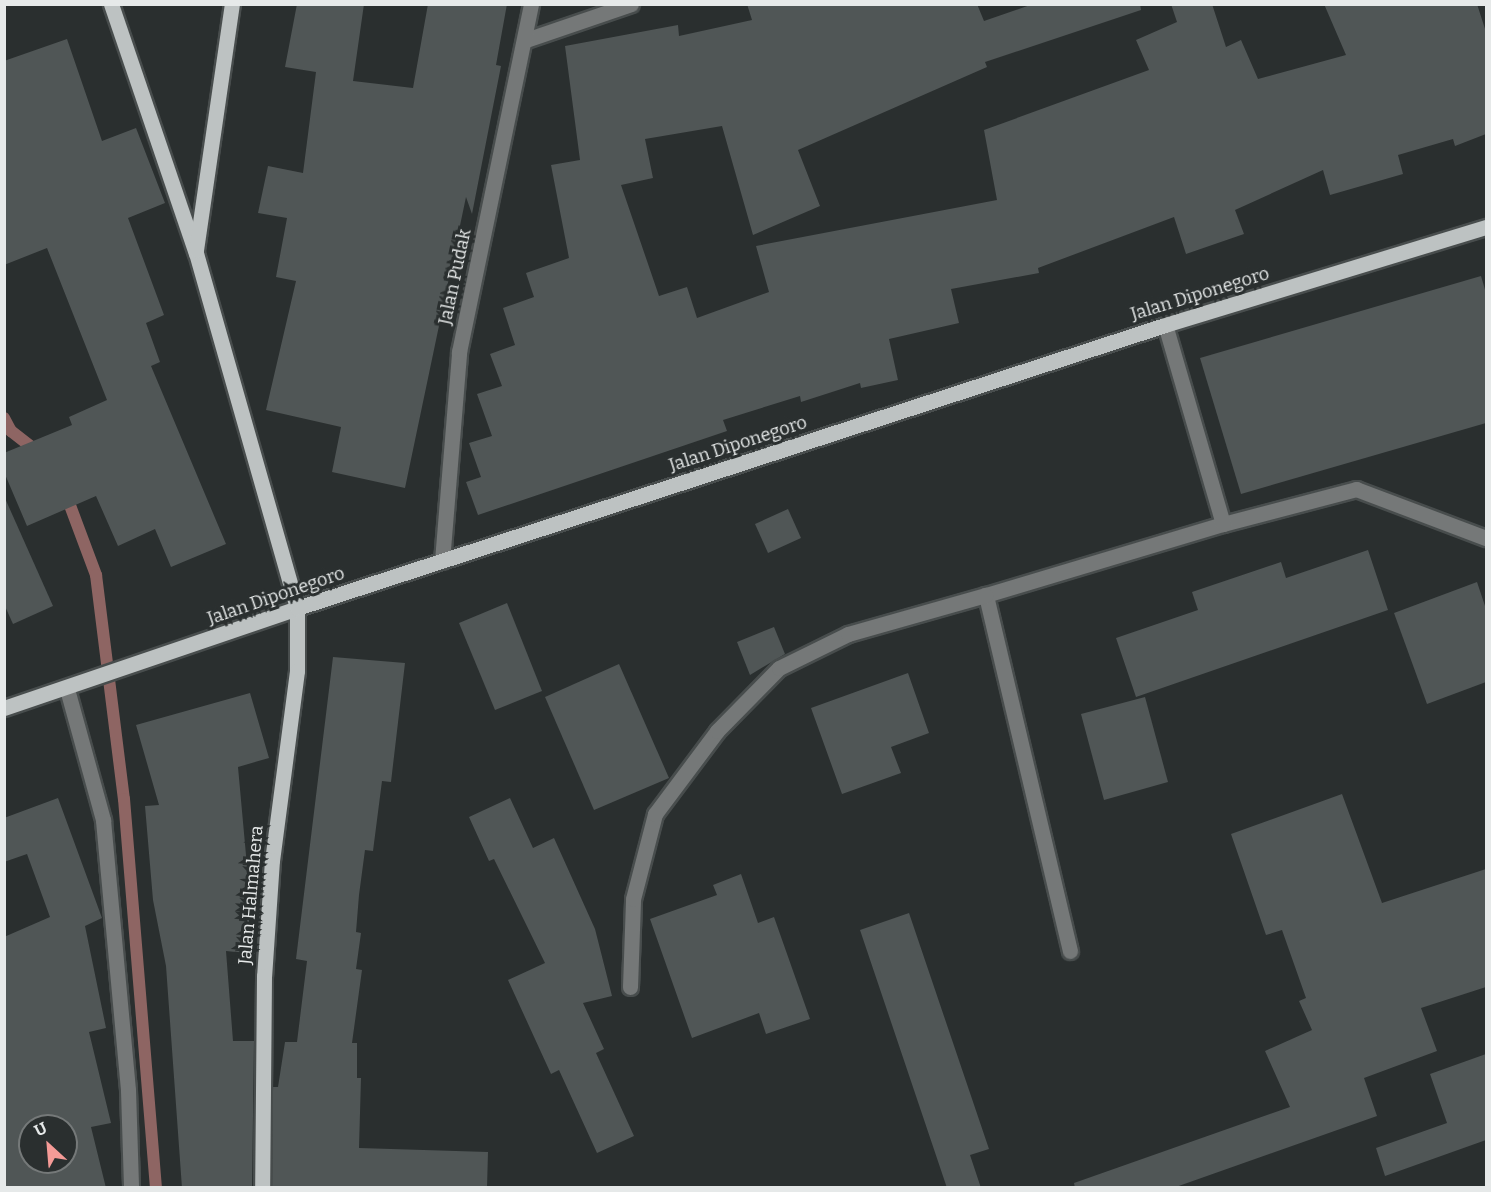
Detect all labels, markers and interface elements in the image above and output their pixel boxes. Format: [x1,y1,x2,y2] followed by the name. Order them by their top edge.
[434,227,476,327] street label: Jalan Pudak
[1128,263,1272,325] street label: Jalan Diponegoro
[666,412,810,476] street label: Jalan Diponegoro
[205,562,347,630] street label: Jalan Diponegoro
[234,825,268,965] street label: Jalan Halmahera
[18,1114,78,1174] north arrow
[31,1118,50,1140] text: U

